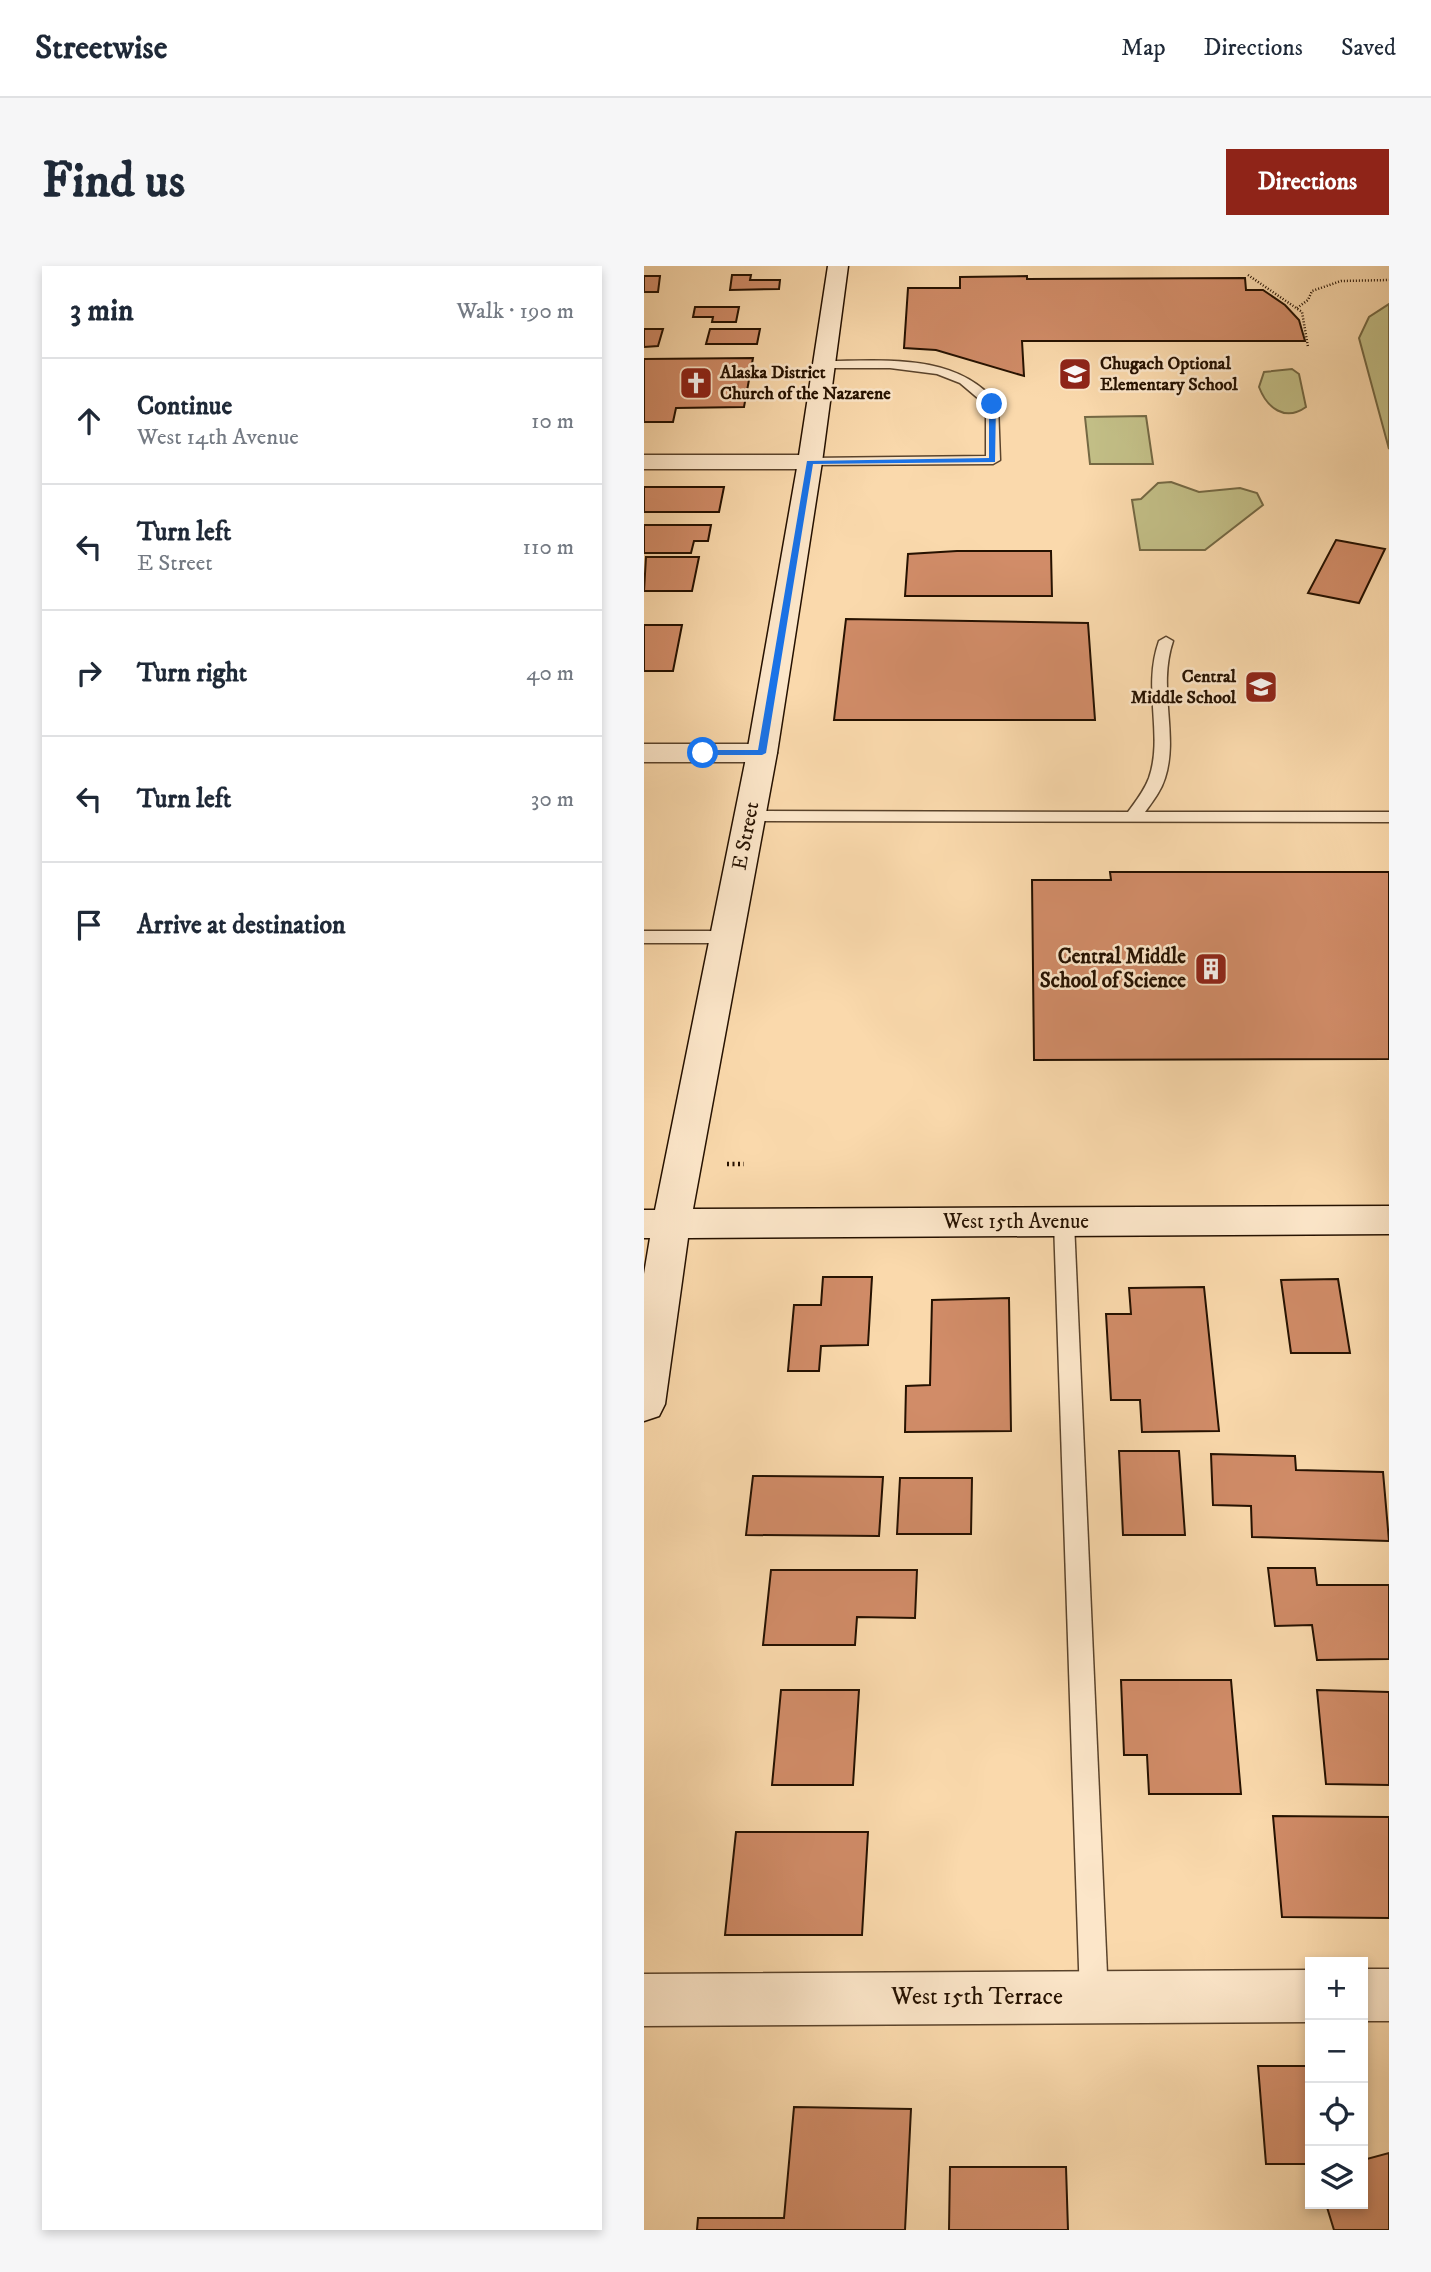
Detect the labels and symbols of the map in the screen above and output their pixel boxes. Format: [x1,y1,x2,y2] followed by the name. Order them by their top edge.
[1100,353,1238,396] place label: Chugach Optional Elementary School
[1056,355,1094,393] school or university icon: Chugach Optional Elementary School
[719,362,891,405] place label: Alaska District Church of the Nazarene
[677,364,715,402] church icon: Alaska District Church of the Nazarene
[976,388,1007,419] route end
[1131,666,1237,709] place label: Central Middle School
[1242,668,1280,706] school or university icon: Central Middle School
[687,737,718,768] route start
[727,799,765,872] street label: E Street
[1040,944,1186,994] place label: Central Middle School of Science
[1192,950,1230,988] building icon: Central Middle School of Science
[942,1209,1089,1235] street label: West 15th Avenue
[890,1982,1063,2012] street label: West 15th Terrace

